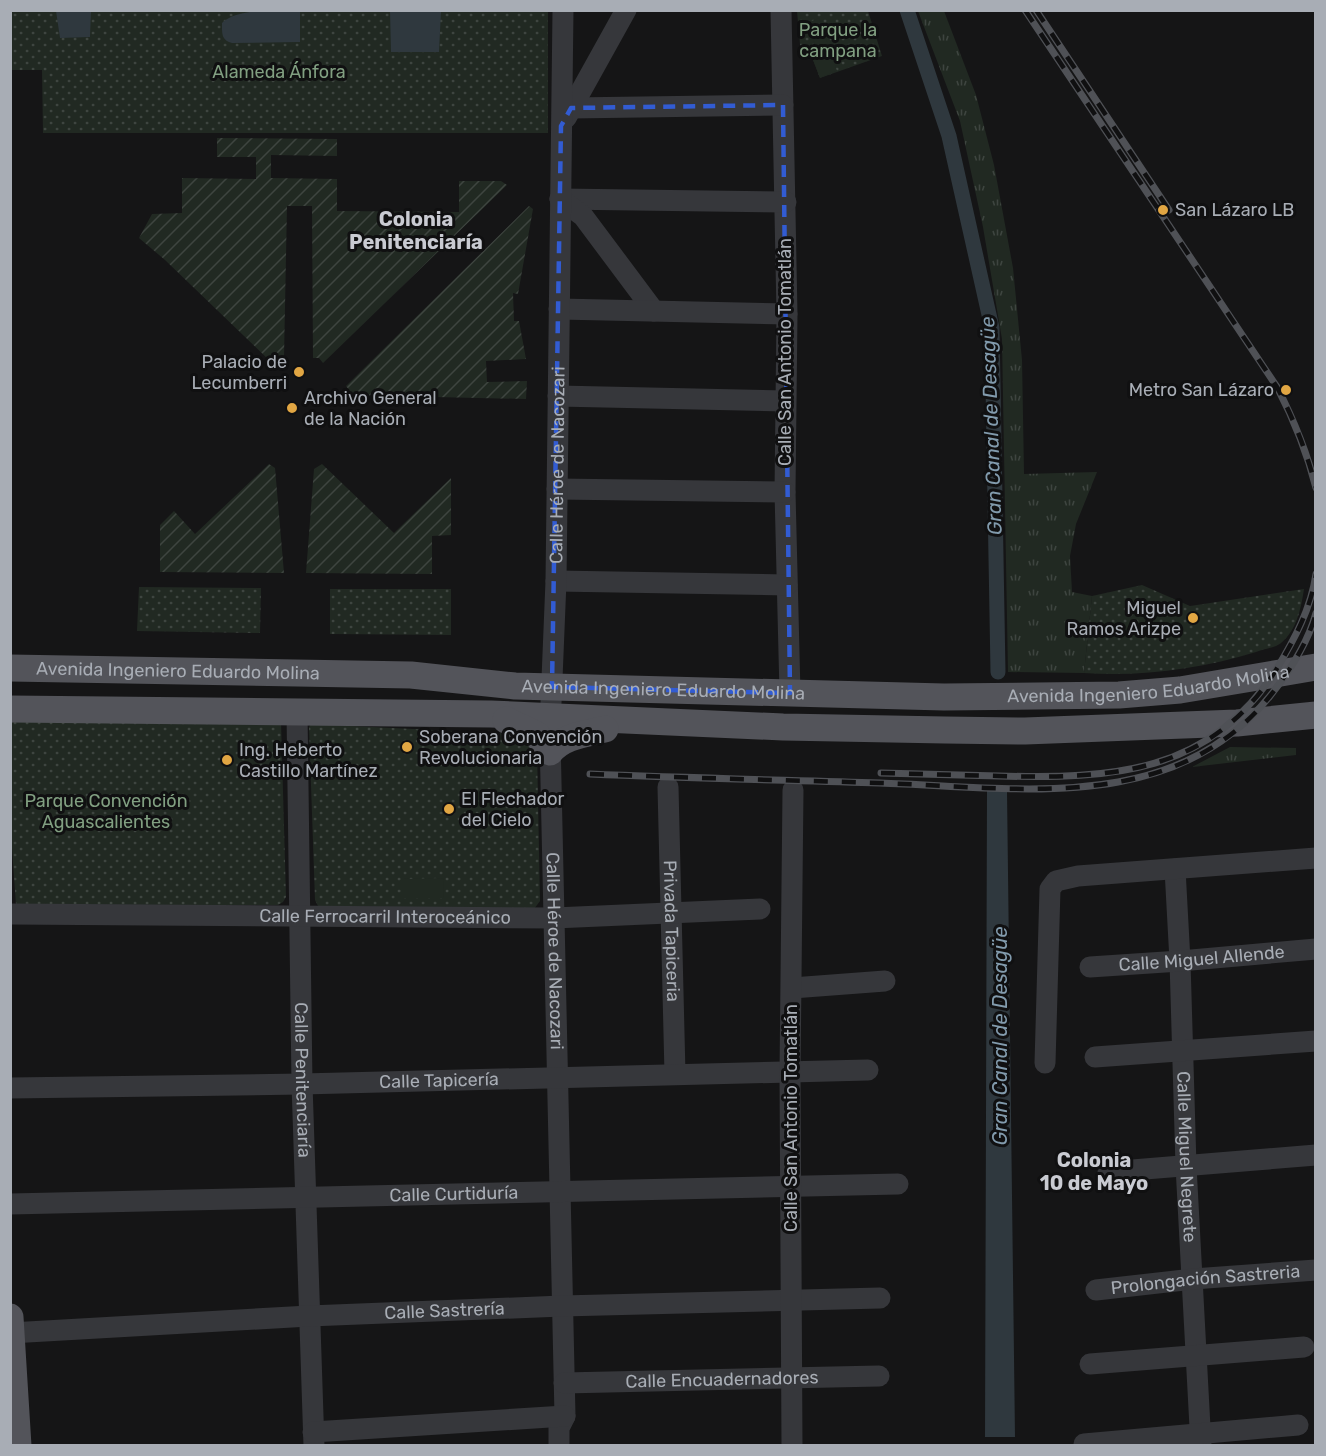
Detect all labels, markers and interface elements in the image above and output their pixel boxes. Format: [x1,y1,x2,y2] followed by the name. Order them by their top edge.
[799,19,877,62] park label: Parque la campana
[212,61,346,83] park label: Alameda Ánfora
[1175,199,1294,221] place label: San Lázaro LB
[1156,203,1170,217] marker: San Lázaro LB
[349,207,483,254] district label: Colonia Penitenciaría
[774,238,796,466] street label: Calle San Antonio Tomatlán
[975,316,1007,536] water label: Gran Canal de Desagüe
[191,351,287,394] place label: Palacio de Lecumberri
[292,365,306,379] marker: Palacio de Lecumberri
[545,366,570,564] street label: Calle Héroe de Nacozari
[1129,379,1274,401] place label: Metro San Lázaro
[1279,383,1293,397] marker: Metro San Lázaro
[304,387,437,430] place label: Archivo General de la Nación
[285,401,299,415] marker: Archivo General de la Nación
[1067,597,1181,640] place label: Miguel Ramos Arizpe
[1186,611,1200,625] marker: Miguel Ramos Arizpe
[36,657,320,684] street label: Avenida Ingeniero Eduardo Molina
[1007,661,1291,707] street label: Avenida Ingeniero Eduardo Molina
[521,675,805,704] street label: Avenida Ingeniero Eduardo Molina
[419,726,602,769] place label: Soberana Convención Revolucionaria
[239,739,378,782] place label: Ing. Heberto Castillo Martínez
[400,740,414,754] marker: Soberana Convención Revolucionaria
[220,753,234,767] marker: Ing. Heberto Castillo Martínez
[461,788,565,831] place label: El Flechador del Cielo
[24,790,188,833] park label: Parque Convención Aguascalientes
[442,802,456,816] marker: El Flechador del Cielo
[542,852,568,1050] street label: Calle Héroe de Nacozari
[659,860,684,1002] street label: Privada Tapiceria
[259,905,511,929] street label: Calle Ferrocarril Interoceánico
[988,927,1012,1145] water label: Gran Canal de Desagüe
[1118,941,1286,976] street label: Calle Miguel Allende
[290,1002,315,1158] street label: Calle Penitenciaría
[780,1004,802,1232] street label: Calle San Antonio Tomatlán
[379,1068,499,1093] street label: Calle Tapicería
[1172,1071,1201,1243] street label: Calle Miguel Negrete
[1040,1148,1148,1195] district label: Colonia 10 de Mayo
[389,1182,519,1206] street label: Calle Curtiduría
[1110,1260,1301,1299] street label: Prolongación Sastreria
[384,1297,505,1324] street label: Calle Sastrería
[625,1366,819,1393] street label: Calle Encuadernadores

